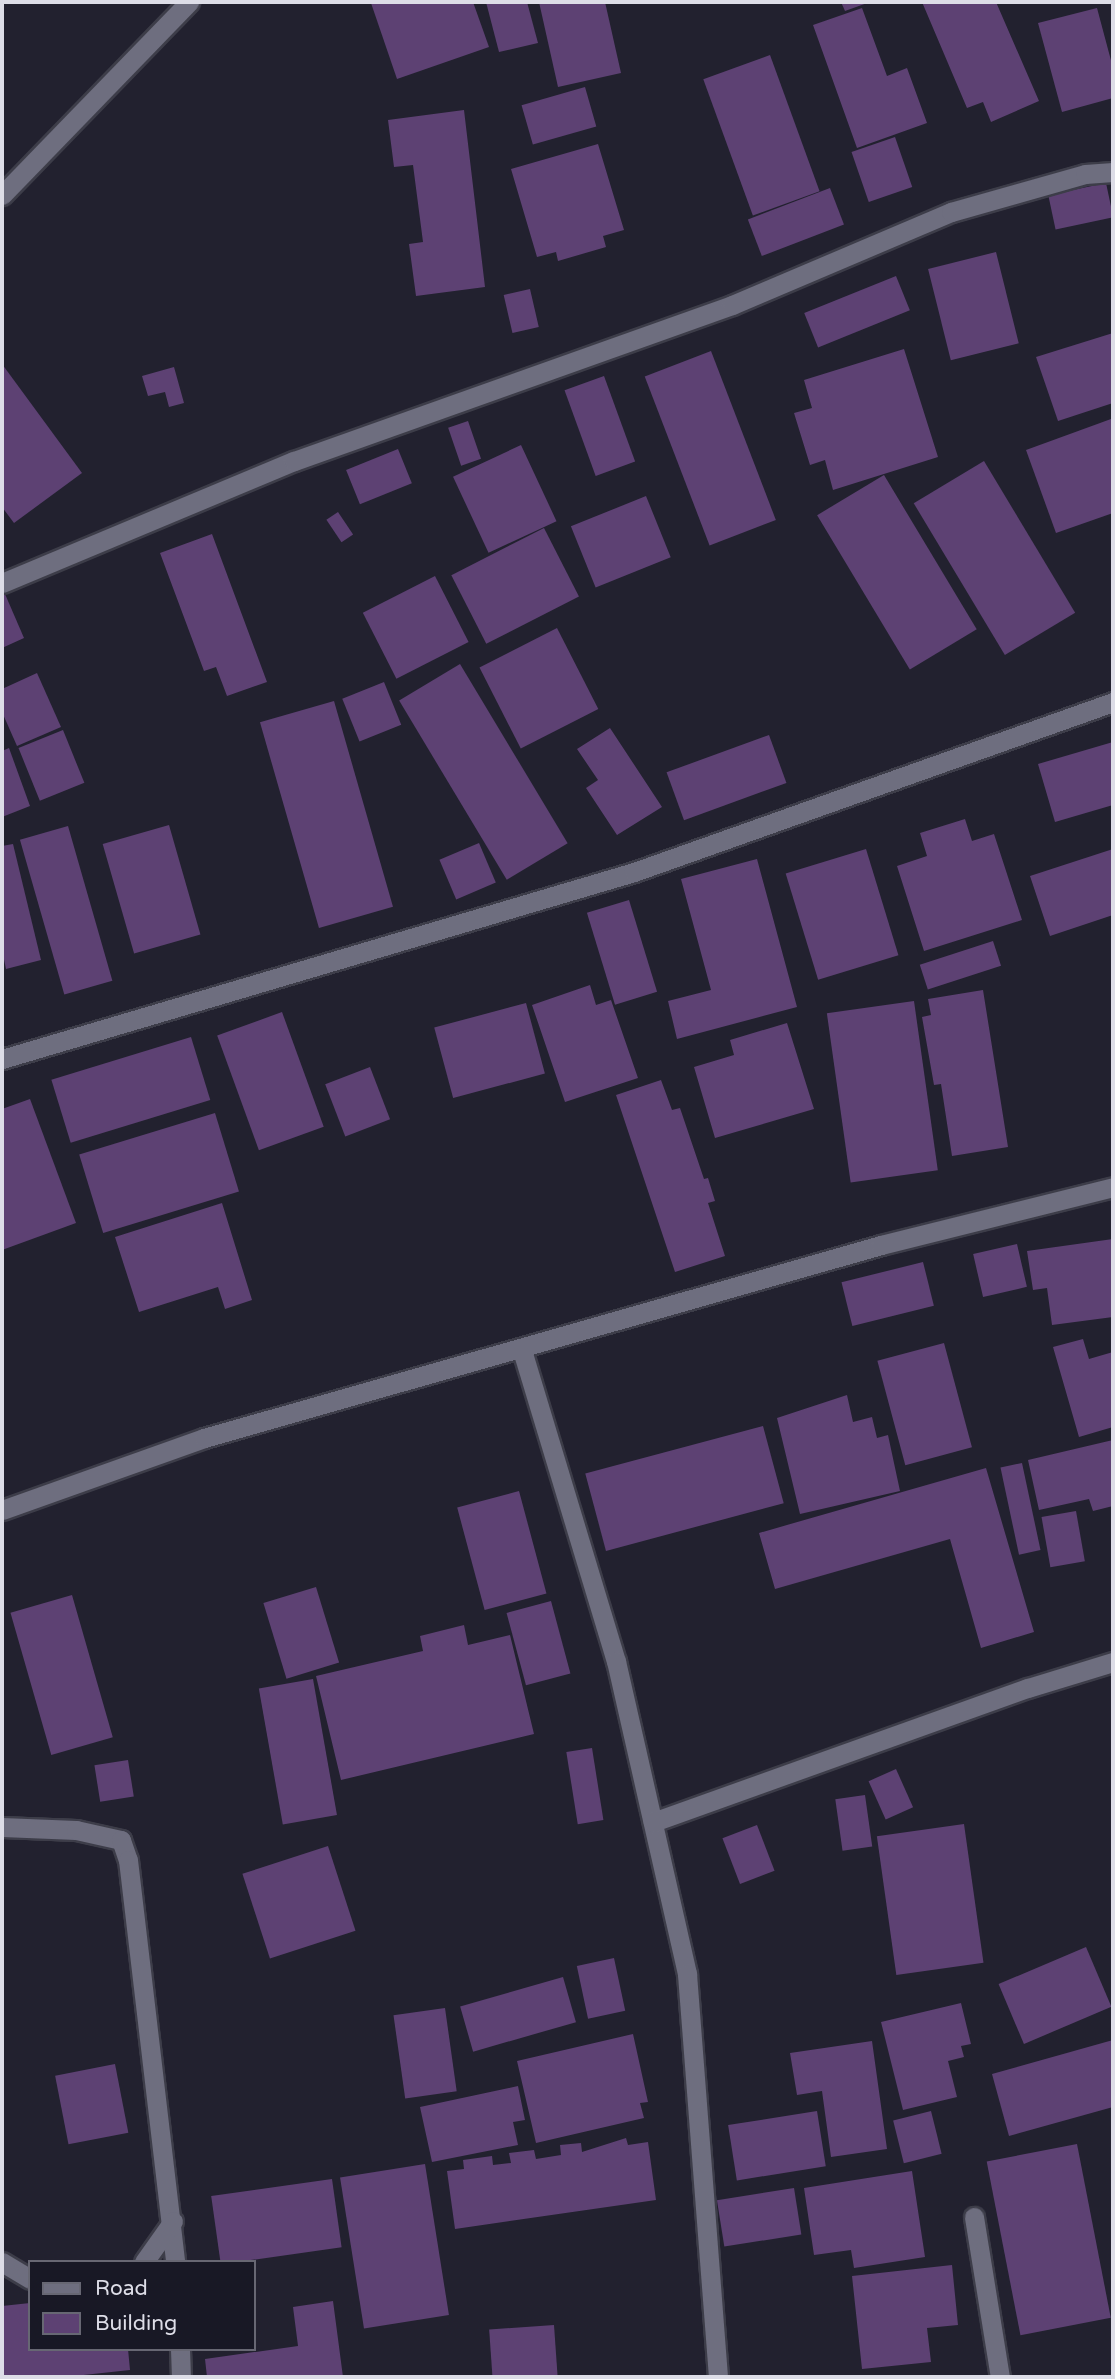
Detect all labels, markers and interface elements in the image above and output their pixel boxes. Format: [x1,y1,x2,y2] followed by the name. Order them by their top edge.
[28,2260,256,2351] legend
[95,2276,148,2301] text: Road
[95,2311,177,2336] text: Building

